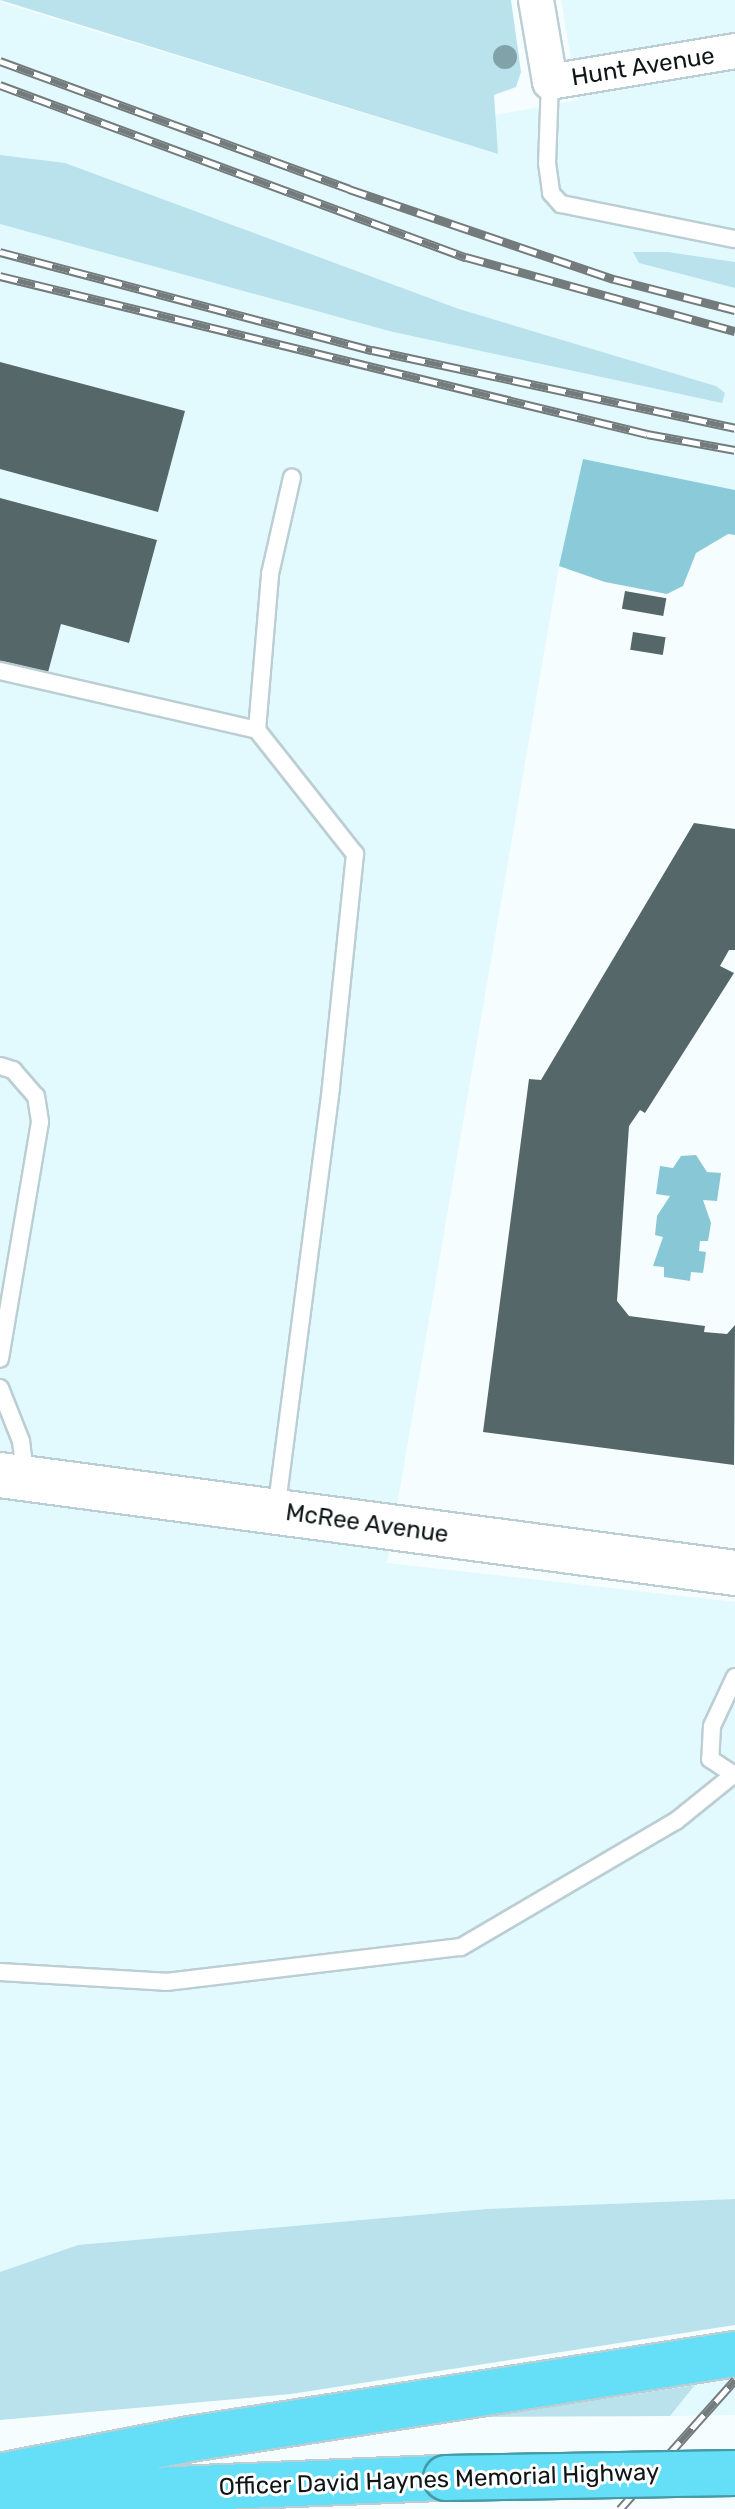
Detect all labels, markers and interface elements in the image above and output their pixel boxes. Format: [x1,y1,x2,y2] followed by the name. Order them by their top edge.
[569,41,717,93] street label: Hunt Avenue
[283,1498,451,1550] street label: McRee Avenue
[218,2458,660,2502] street label: Officer David Haynes Memorial Highway

